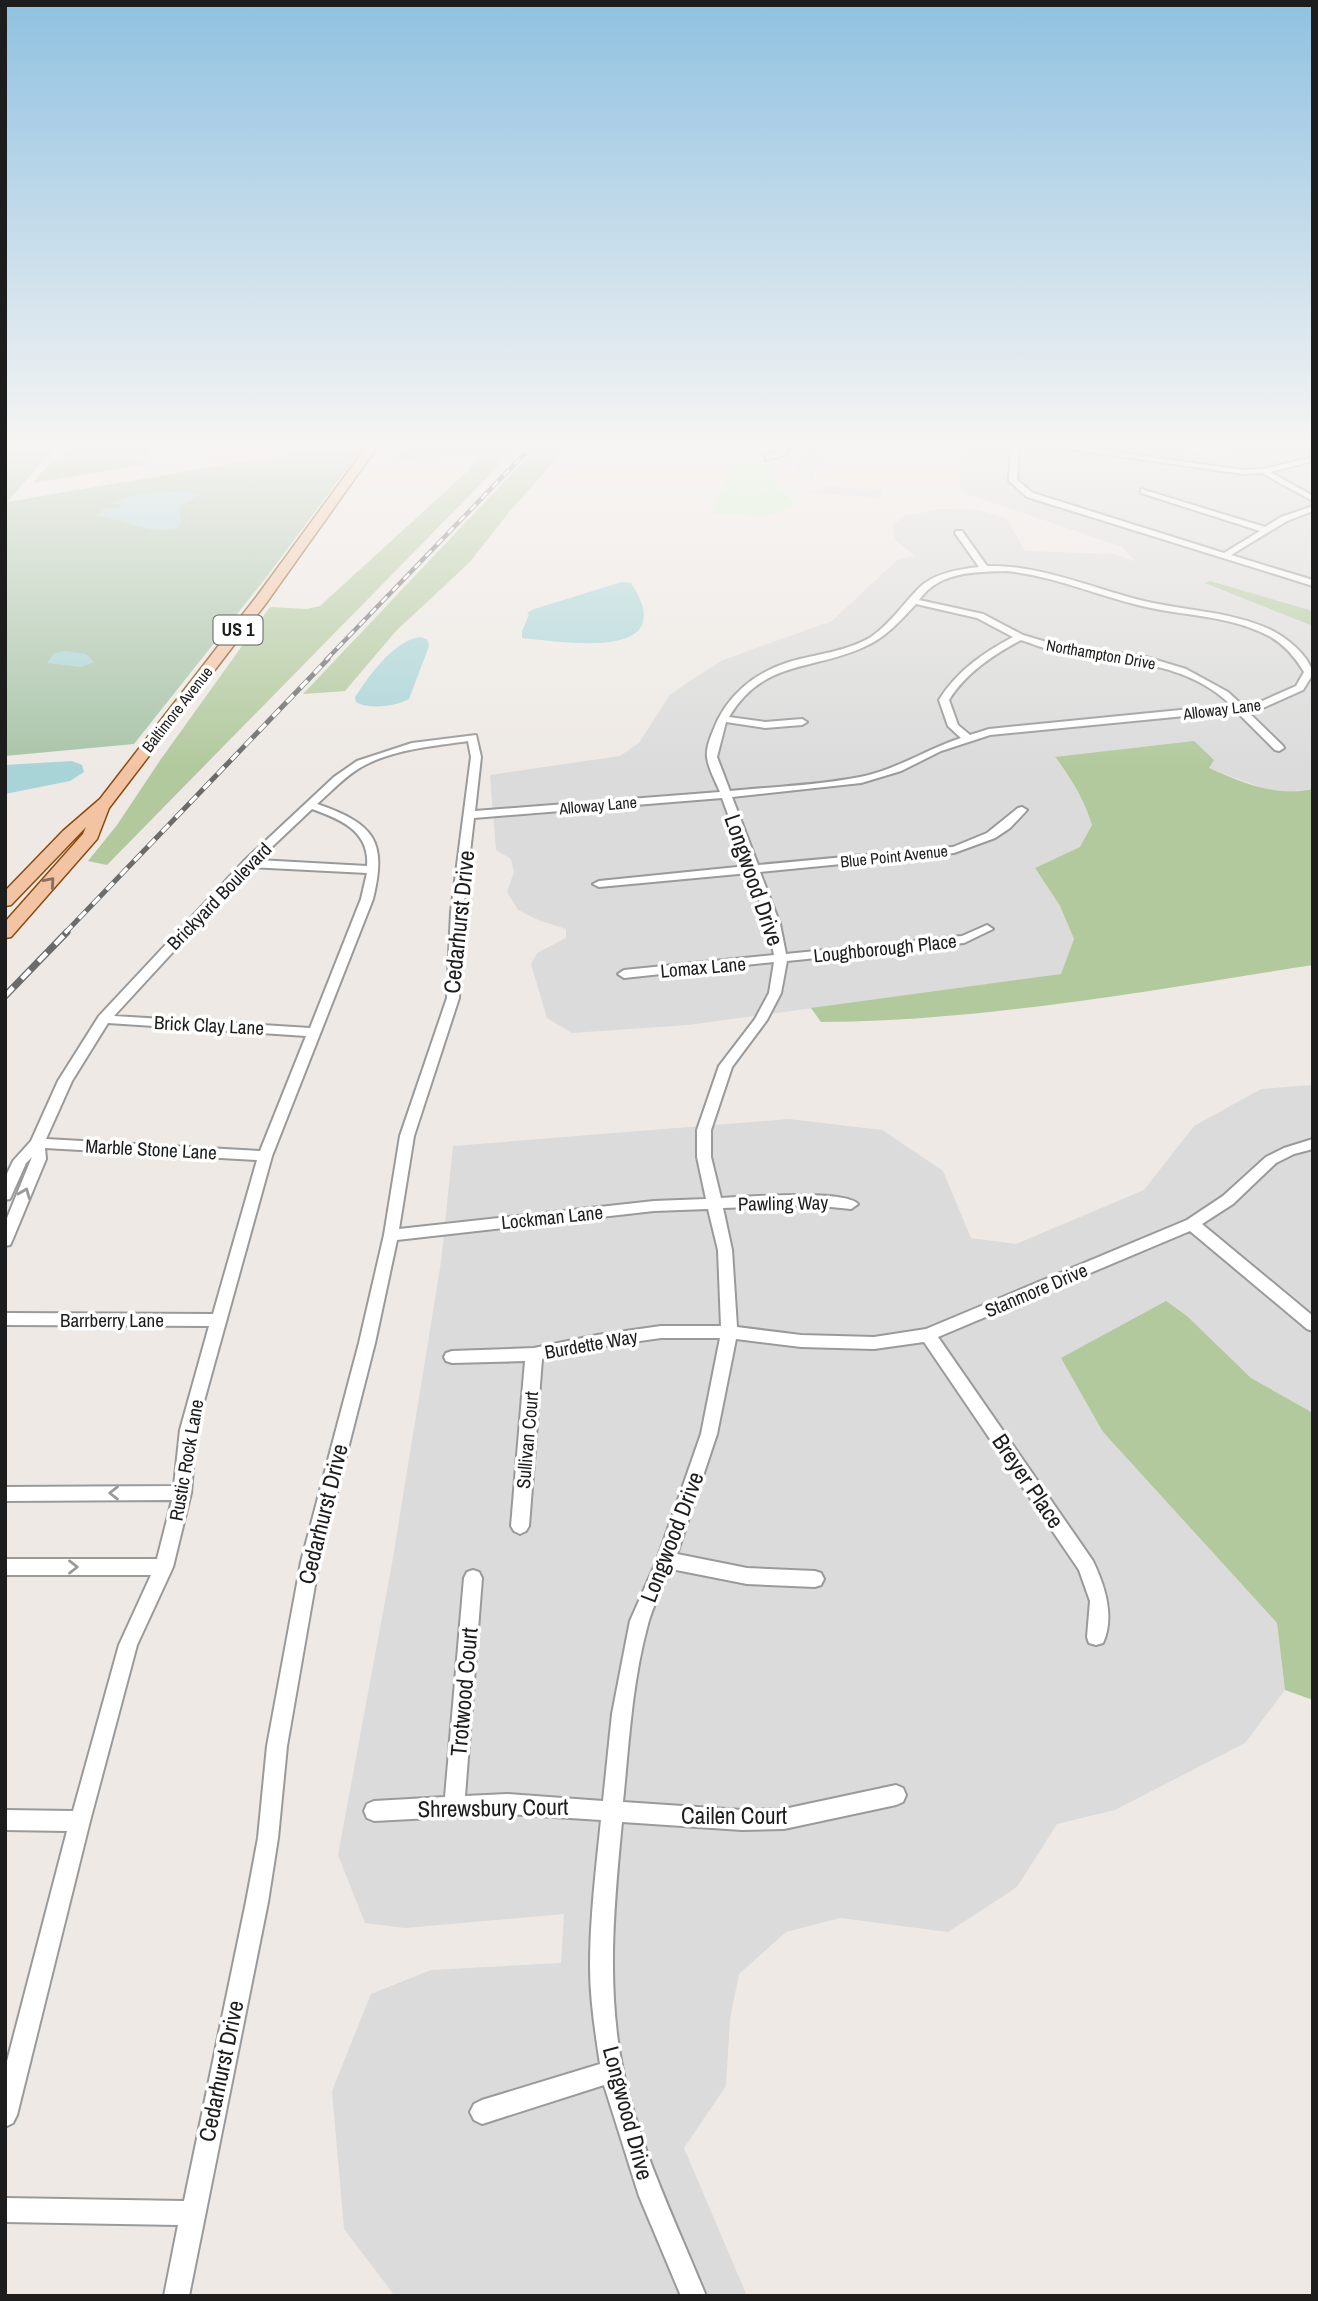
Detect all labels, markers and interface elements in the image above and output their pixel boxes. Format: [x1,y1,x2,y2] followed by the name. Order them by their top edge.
[214,616,262,644] road number: US 1
[1045,634,1157,674] street label: Northampton Drive
[137,662,217,756] street label: Baltimore Avenue
[1181,693,1262,725] street label: Alloway Lane
[557,791,638,819] street label: Alloway Lane
[717,810,791,950] street label: Longwood Drive
[161,837,277,955] street label: Brickyard Boulevard
[839,839,949,873] street label: Blue Point Avenue
[436,849,481,995] street label: Cedarhurst Drive
[42,877,54,890] one-way arrow
[812,928,958,968] street label: Loughborough Place
[659,950,747,984] street label: Lomax Lane
[153,1009,265,1041] street label: Brick Clay Lane
[85,1133,217,1165] street label: Marble Stone Lane
[17,1187,31,1200] one-way arrow
[738,1189,829,1217] street label: Pawling Way
[500,1199,604,1235] street label: Lockman Lane
[981,1257,1091,1323] street label: Stanmore Drive
[60,1307,164,1333] street label: Barrberry Lane
[543,1323,640,1365] street label: Burdette Way
[510,1389,544,1490] street label: Sullivan Court
[163,1397,209,1523] street label: Rustic Rock Lane
[985,1427,1071,1534] street label: Breyer Place
[290,1440,355,1587] street label: Cedarhurst Drive
[632,1467,711,1606] street label: Longwood Drive
[108,1485,119,1501] one-way arrow
[69,1559,79,1575] one-way arrow
[442,1626,485,1758] street label: Trotwood Court
[417,1791,569,1824] street label: Shrewsbury Court
[681,1800,787,1831] street label: Cailen Court
[190,1997,251,2144] street label: Cedarhurst Drive
[596,2043,661,2183] street label: Longwood Drive

